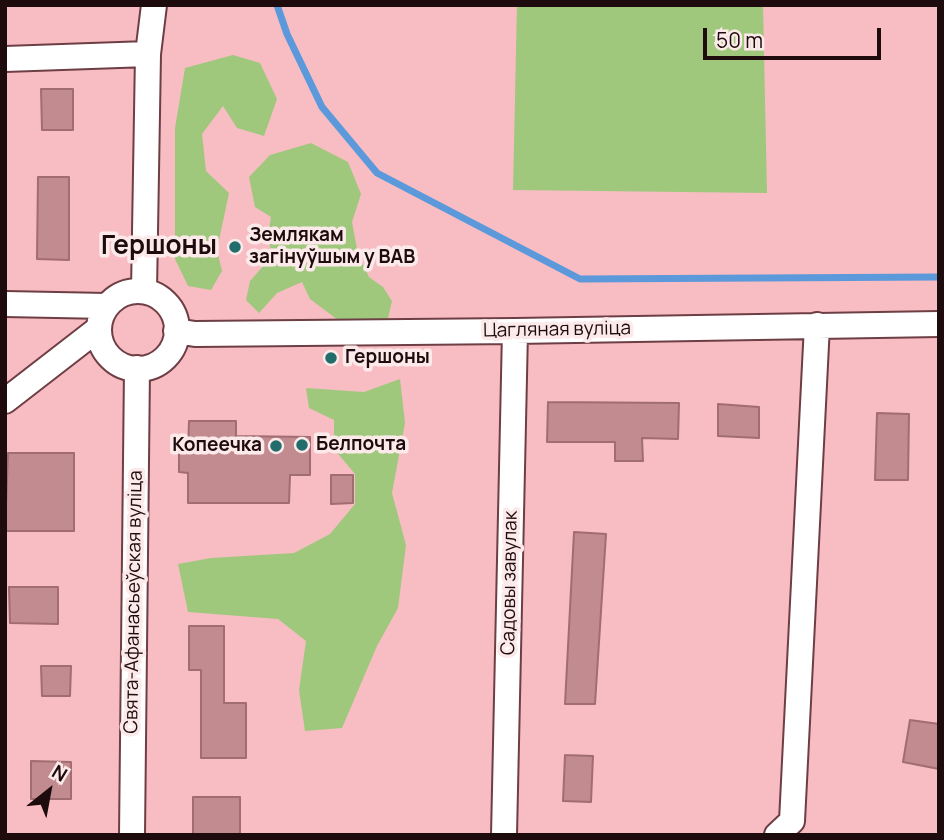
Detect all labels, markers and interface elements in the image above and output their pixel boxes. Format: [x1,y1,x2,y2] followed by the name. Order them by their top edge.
[706,14,884,58] scale bar
[716,26,763,54] text: 50 m
[249,225,415,269] place label: Землякам загінуўшым у ВАВ
[101,231,217,263] district label: Гершоны
[227,239,243,255] marker: Землякам загінуўшым у ВАВ
[483,317,631,343] street label: Цагляная вуліца
[345,347,430,369] place label: Гершоны
[323,350,339,366] marker: Гершоны
[316,434,406,456] place label: Белпочта
[172,435,262,457] place label: Копеечка
[294,437,310,453] marker: Белпочта
[268,438,284,454] marker: Копеечка
[120,470,148,734] street label: Свята-Афанасьеўская вуліца
[497,511,523,655] street label: Садовы завулак
[14,756,84,826] north arrow
[47,758,72,788] text: N

